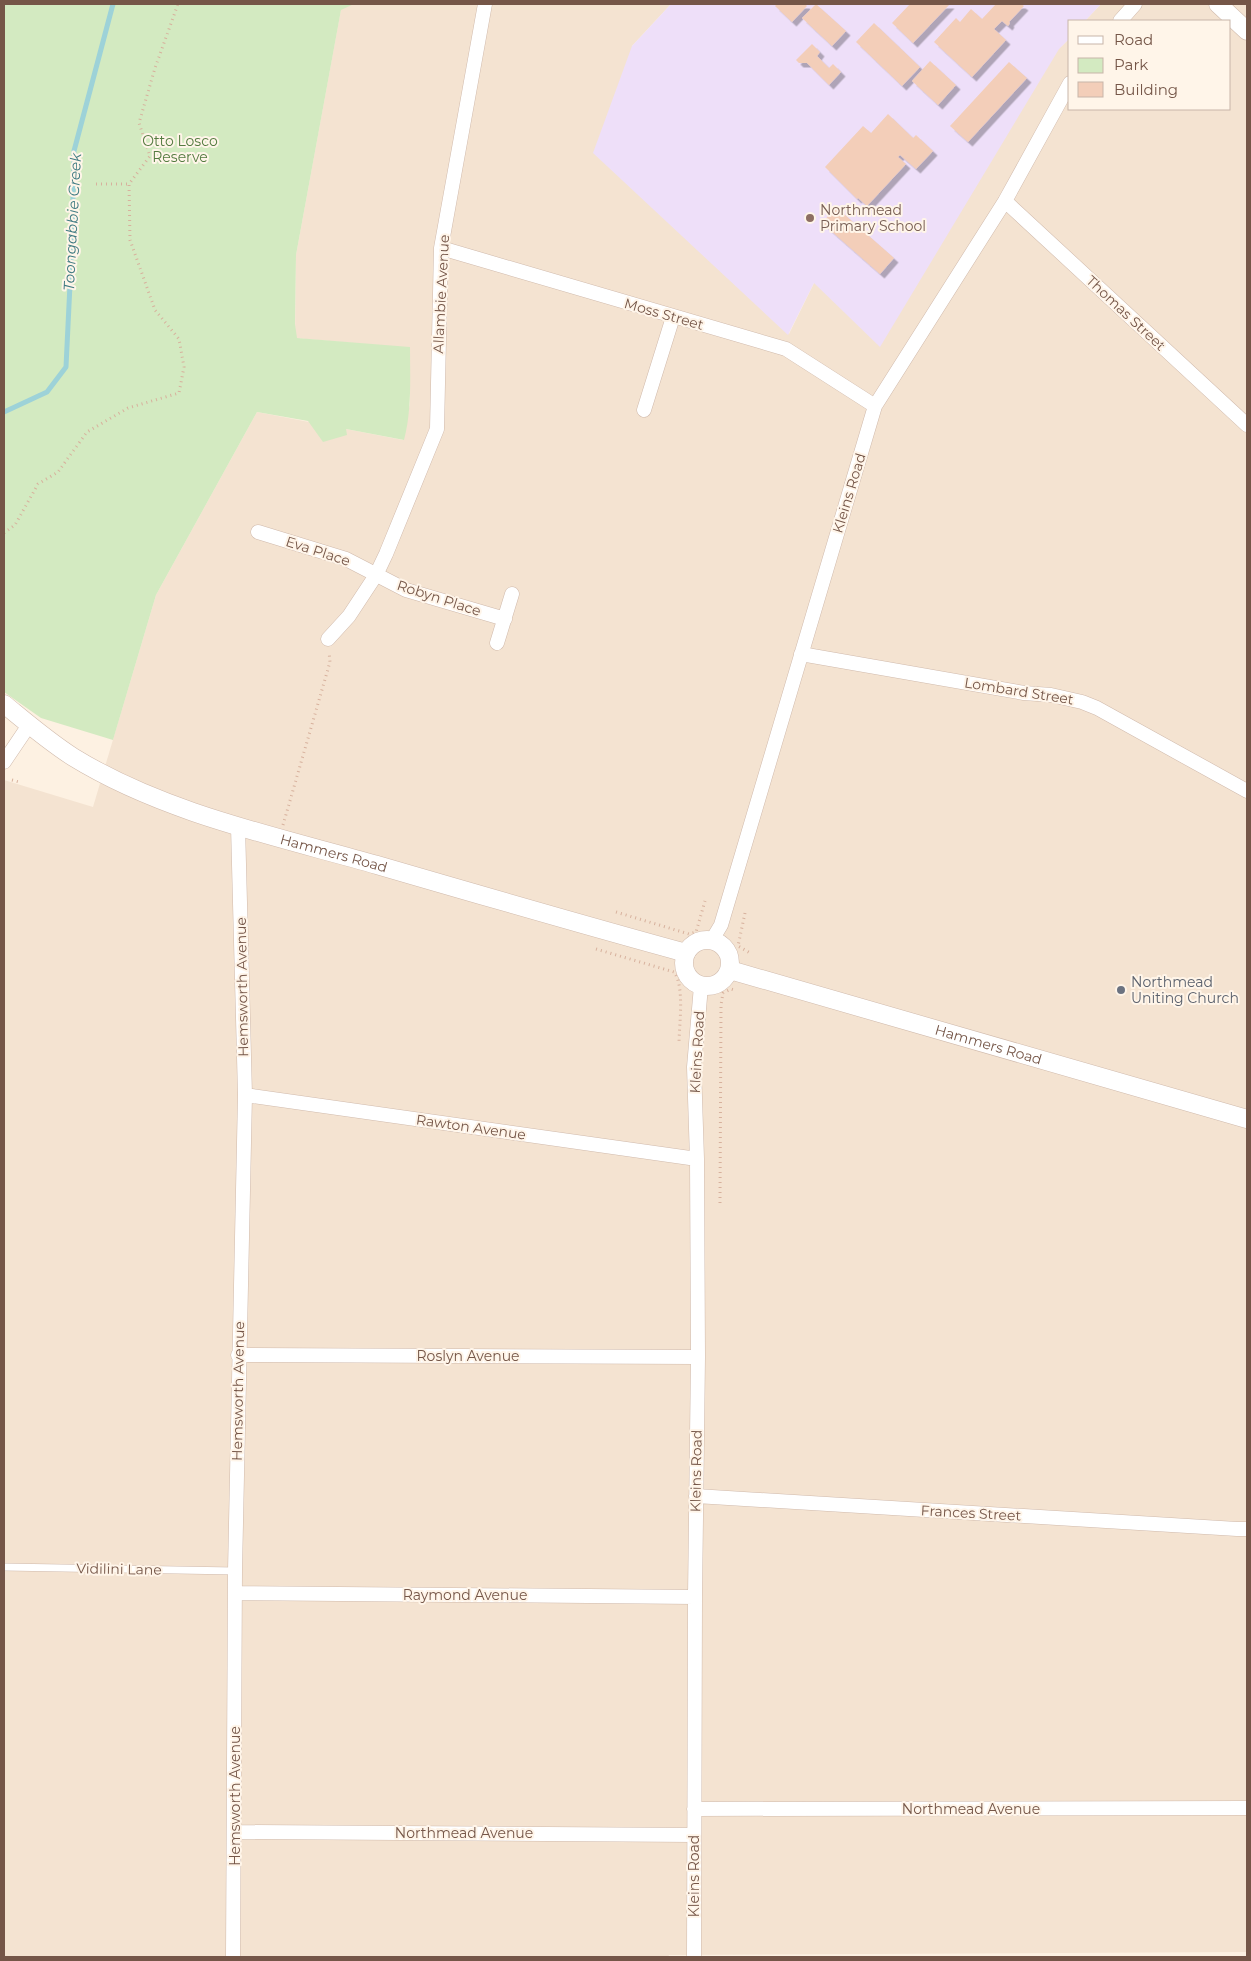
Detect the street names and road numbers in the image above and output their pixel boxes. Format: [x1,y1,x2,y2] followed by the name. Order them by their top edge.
[429,234,453,354] street label: Allambie Avenue
[1082,272,1170,355] street label: Thomas Street
[622,294,706,334] street label: Moss Street
[828,451,870,535] street label: Kleins Road
[283,532,353,570] street label: Eva Place
[395,576,483,620] street label: Robyn Place
[963,673,1075,709] street label: Lombard Street
[278,830,390,877] street label: Hammers Road
[232,917,252,1057] street label: Hemsworth Avenue
[686,1010,708,1094] street label: Kleins Road
[933,1021,1044,1068] street label: Hammers Road
[415,1110,527,1144] street label: Rawton Avenue
[228,1321,248,1461] street label: Hemsworth Avenue
[417,1347,520,1365] street label: Roslyn Avenue
[686,1430,706,1512] street label: Kleins Road
[920,1501,1022,1525] street label: Frances Street
[76,1559,162,1579] street label: Vidilini Lane
[403,1586,527,1604] street label: Raymond Avenue
[226,1726,244,1866] street label: Hemsworth Avenue
[902,1800,1040,1818] street label: Northmead Avenue
[395,1824,533,1842] street label: Northmead Avenue
[685,1835,703,1917] street label: Kleins Road

